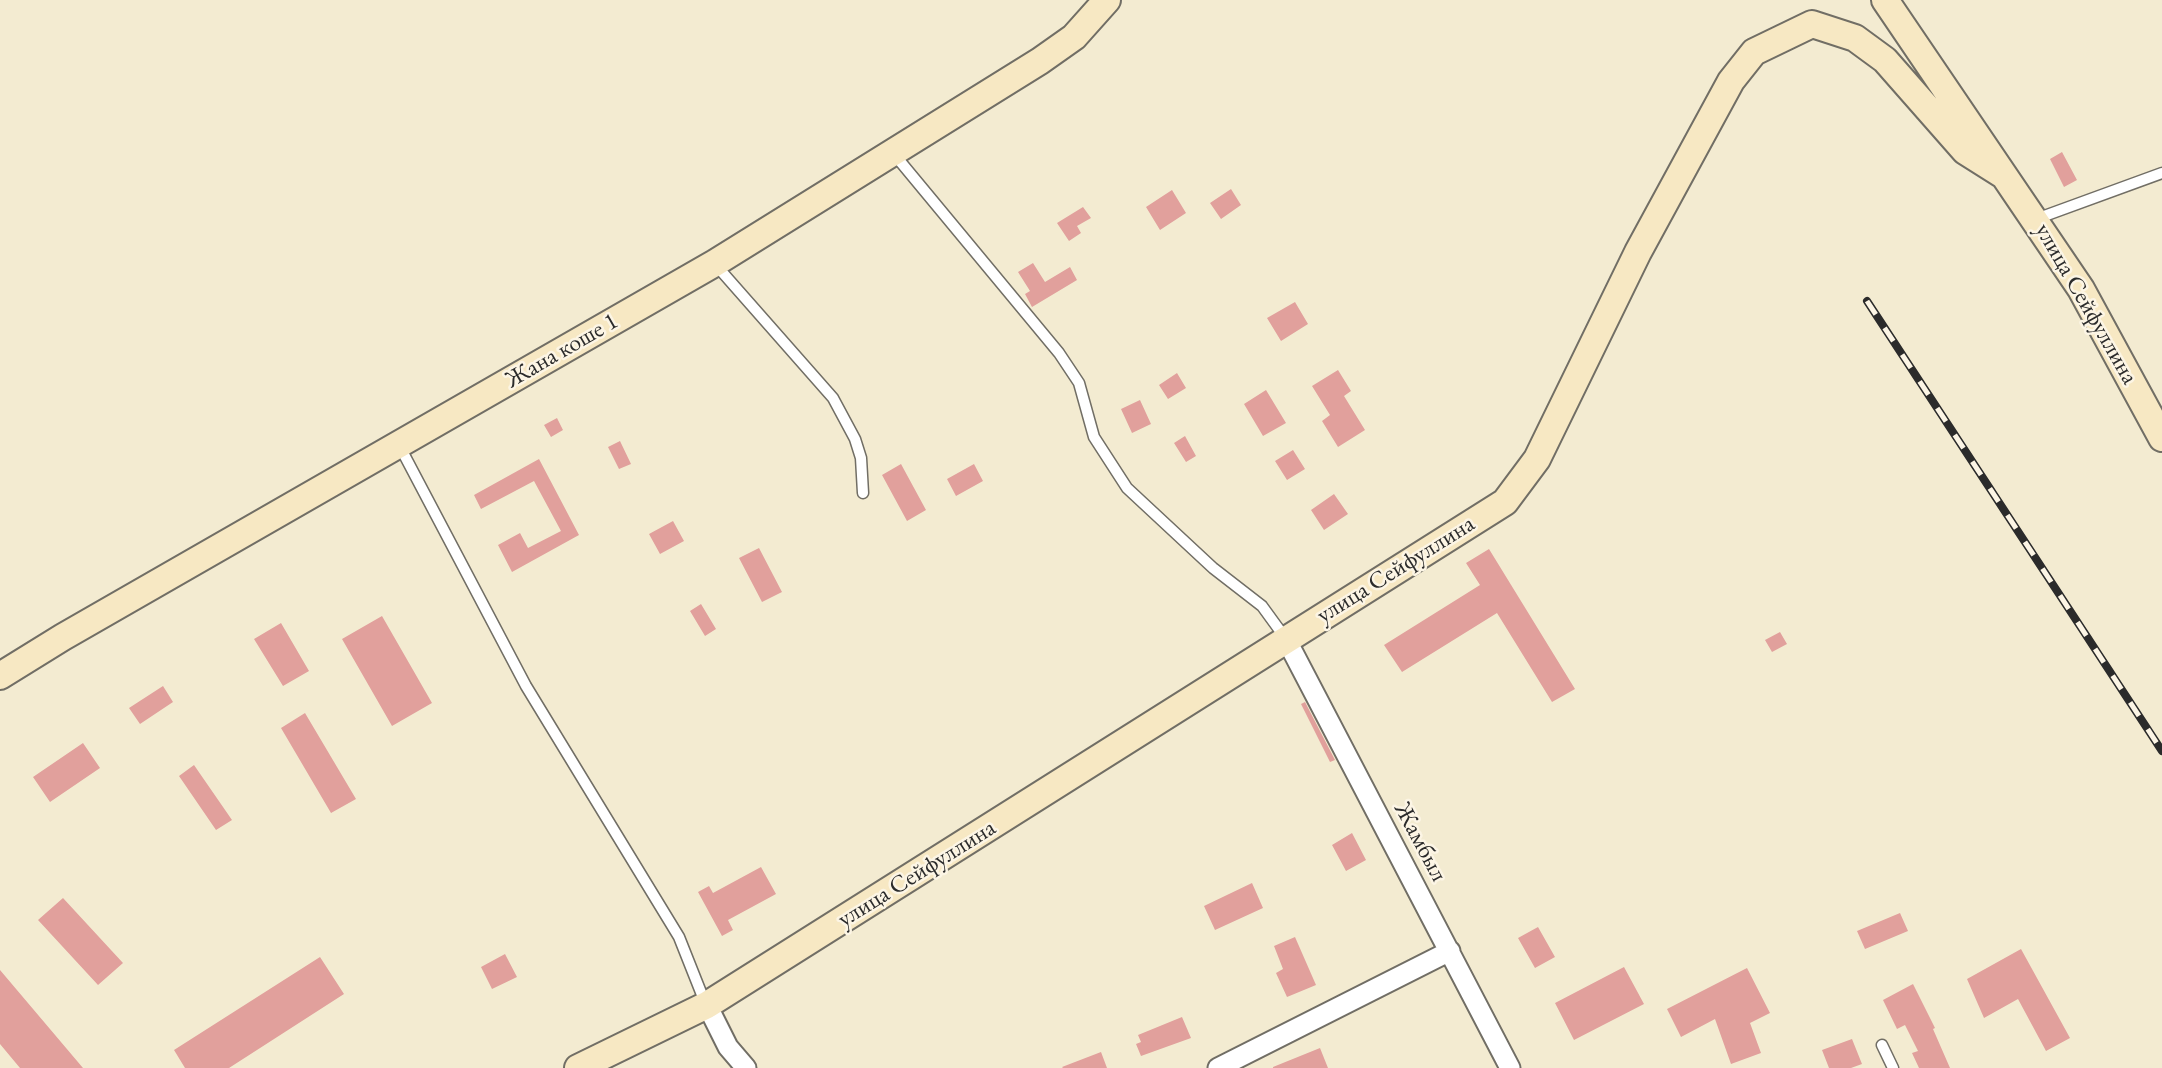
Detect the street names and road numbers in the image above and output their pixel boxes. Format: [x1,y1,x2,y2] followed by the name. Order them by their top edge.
[2028,218,2144,390] street label: улица Сейфуллина
[501,307,623,395] street label: Жана коше 1
[1312,510,1480,630] street label: улица Сейфуллина
[1387,797,1453,887] street label: Жамбыл
[833,814,1001,934] street label: улица Сейфуллина

